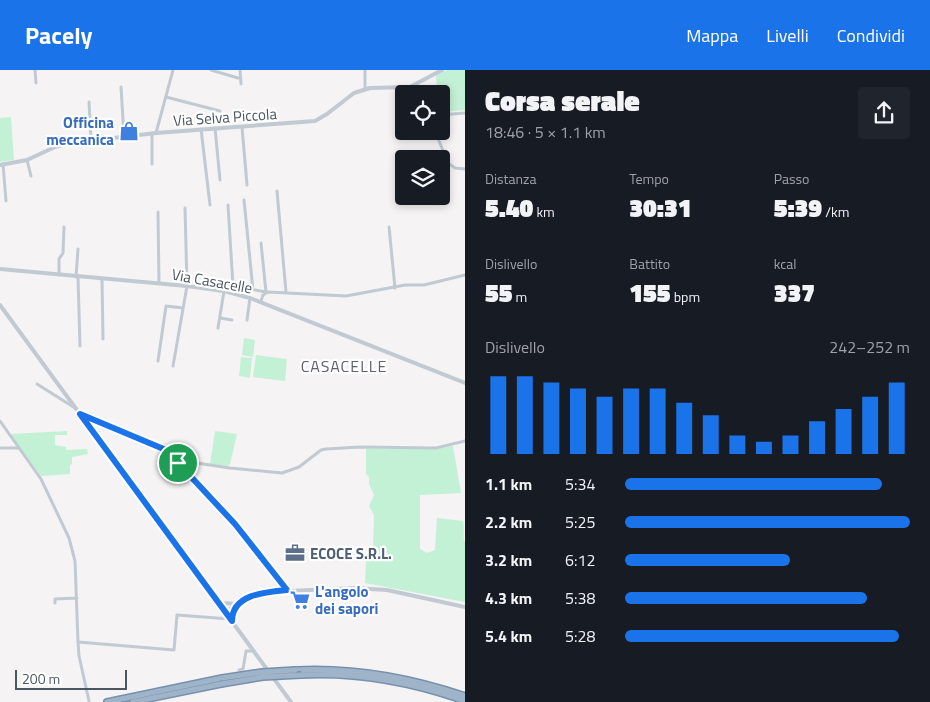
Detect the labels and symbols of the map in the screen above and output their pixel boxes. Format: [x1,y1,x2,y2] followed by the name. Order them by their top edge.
[172,102,278,132] street label: Via Selva Piccola
[46,111,114,151] place label: Officina meccanica
[118,120,140,142] shop icon: Officina meccanica
[170,263,254,299] street label: Via Casacelle
[301,354,387,378] district label: CASACELLE
[157,442,199,484] pin
[284,542,306,564] office icon: ECOCE S.R.L.
[310,542,392,565] place label: ECOCE S.R.L.
[315,580,378,620] place label: L'angolo dei sapori
[289,589,311,611] supermarket icon: L'angolo dei sapori
[15,667,128,690] scale bar

